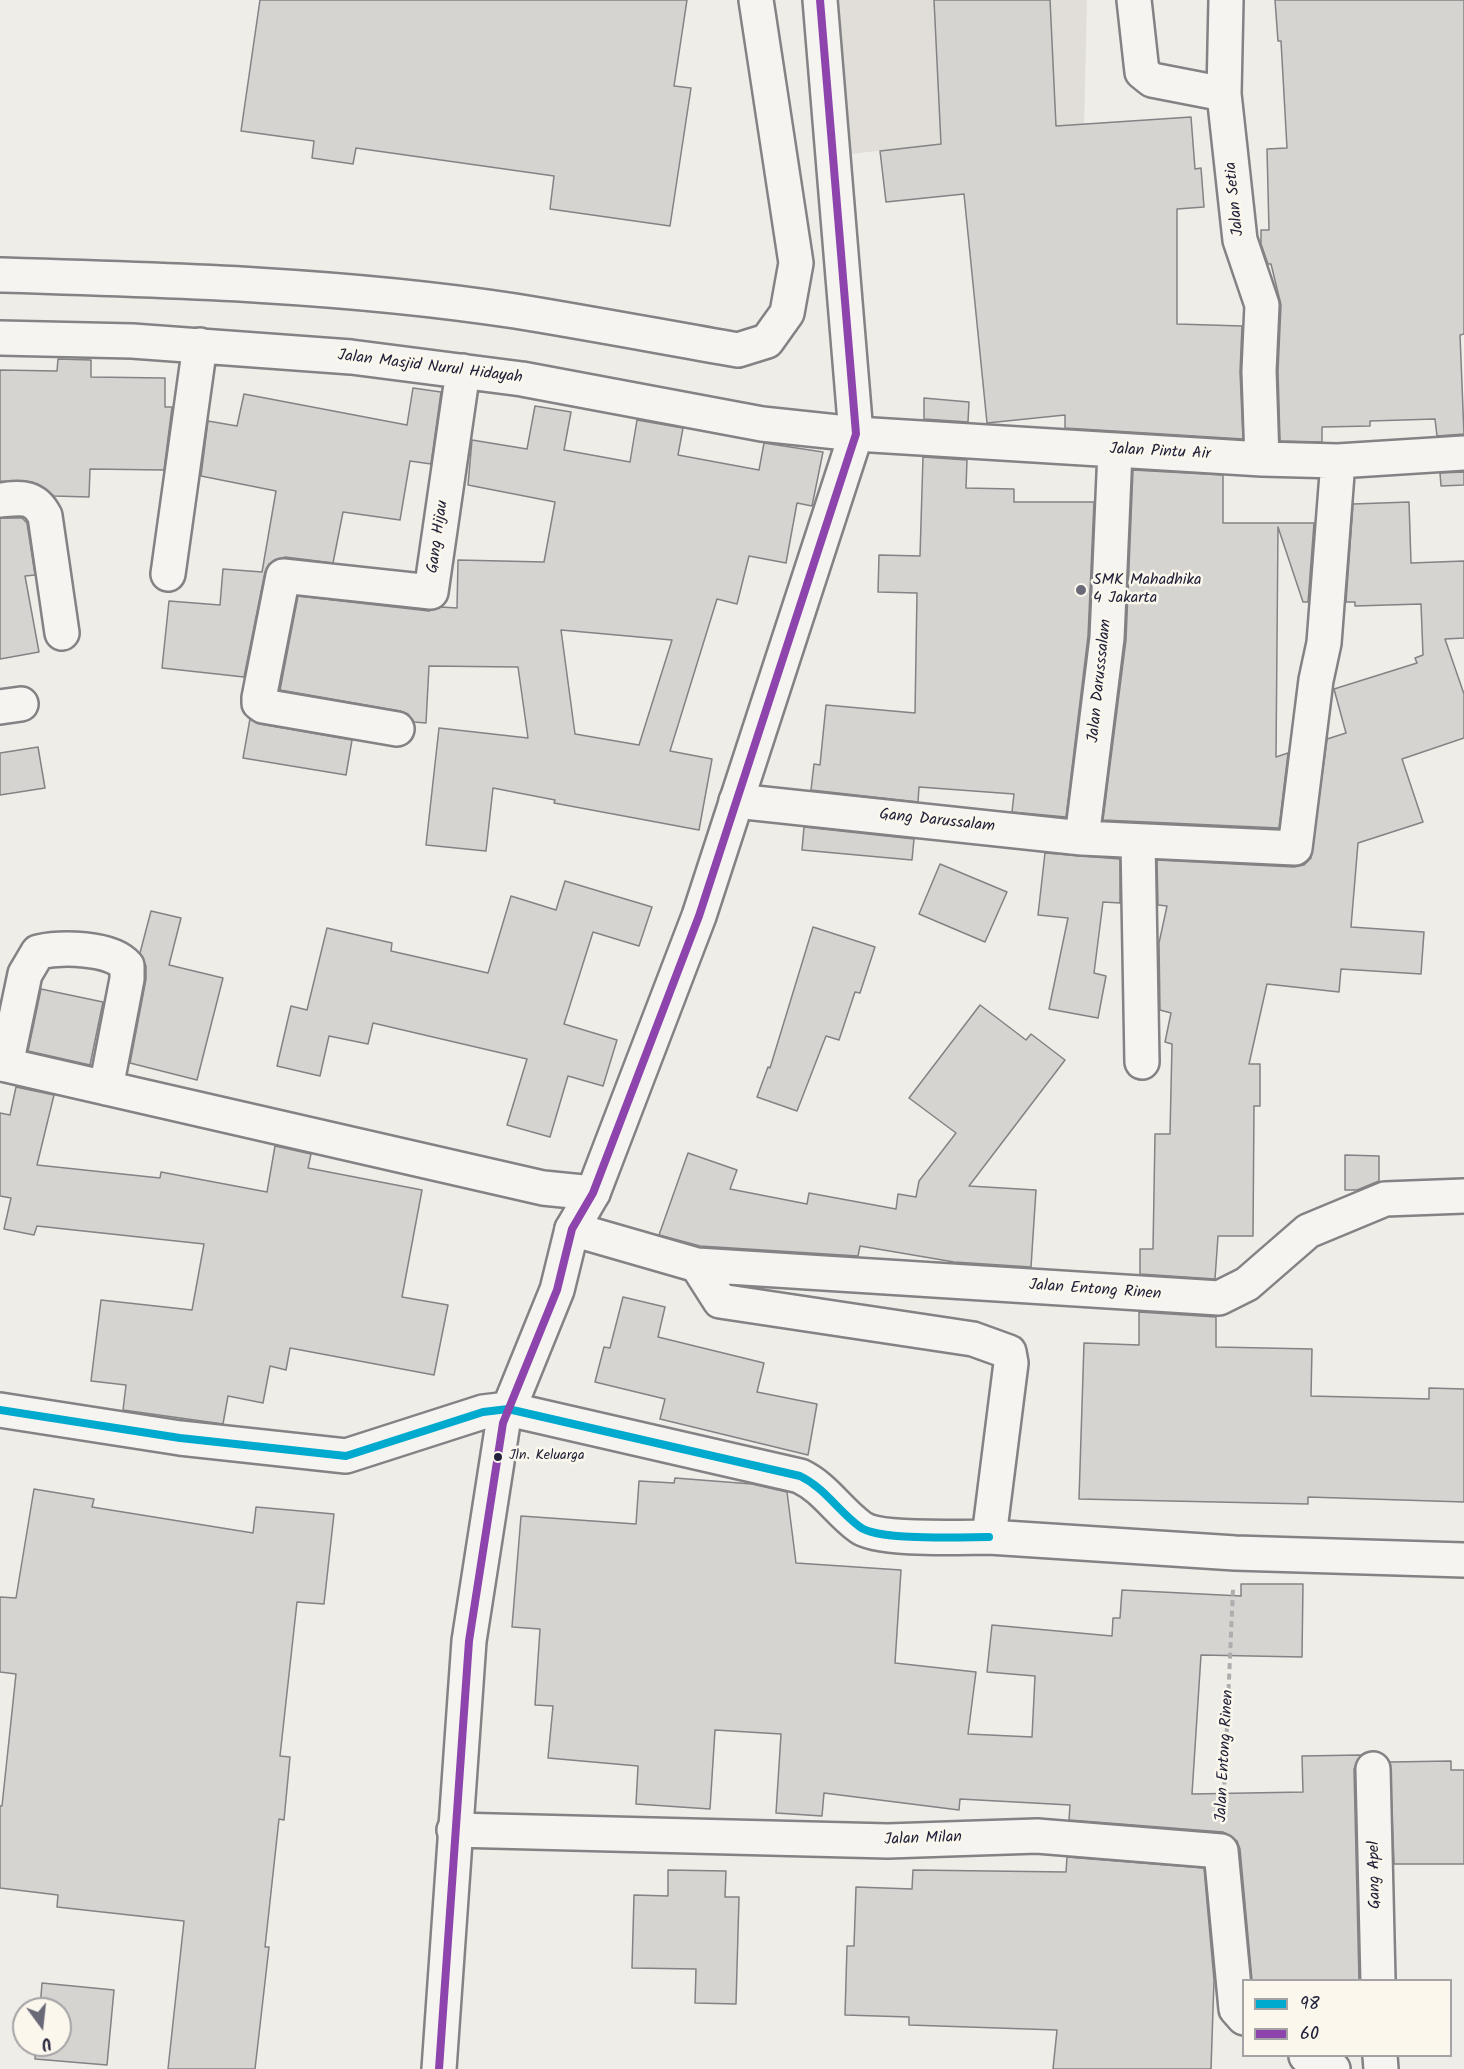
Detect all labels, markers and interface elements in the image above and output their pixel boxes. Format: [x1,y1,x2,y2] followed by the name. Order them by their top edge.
[1223,161,1249,237] street label: Jalan Setia
[337,347,523,389] street label: Jalan Masjid Nurul Hidayah
[1109,441,1211,465] street label: Jalan Pintu Air
[424,499,454,575] street label: Gang Hijau
[1093,571,1202,609] place label: SMK Mahadhika 4 Jakarta
[1074,583,1088,597] marker: SMK Mahadhika 4 Jakarta
[1085,618,1117,744] street label: Jalan Darusssalam
[878,806,996,838] street label: Gang Darussalam
[1028,1277,1162,1305] street label: Jalan Entong Rinen
[509,1449,585,1465] place label: Jln. Keluarga
[492,1451,504,1463] marker: Jln. Keluarga
[1213,1689,1239,1823] street label: Jalan Entong Rinen
[884,1829,962,1851] street label: Jalan Milan
[1366,1841,1386,1909] street label: Gang Apel
[1242,1979,1452,2057] legend
[1300,1990,1320,2019] text: 98
[12,1997,72,2057] north arrow
[1300,2020,1319,2049] text: 60
[38,2030,54,2056] text: U

